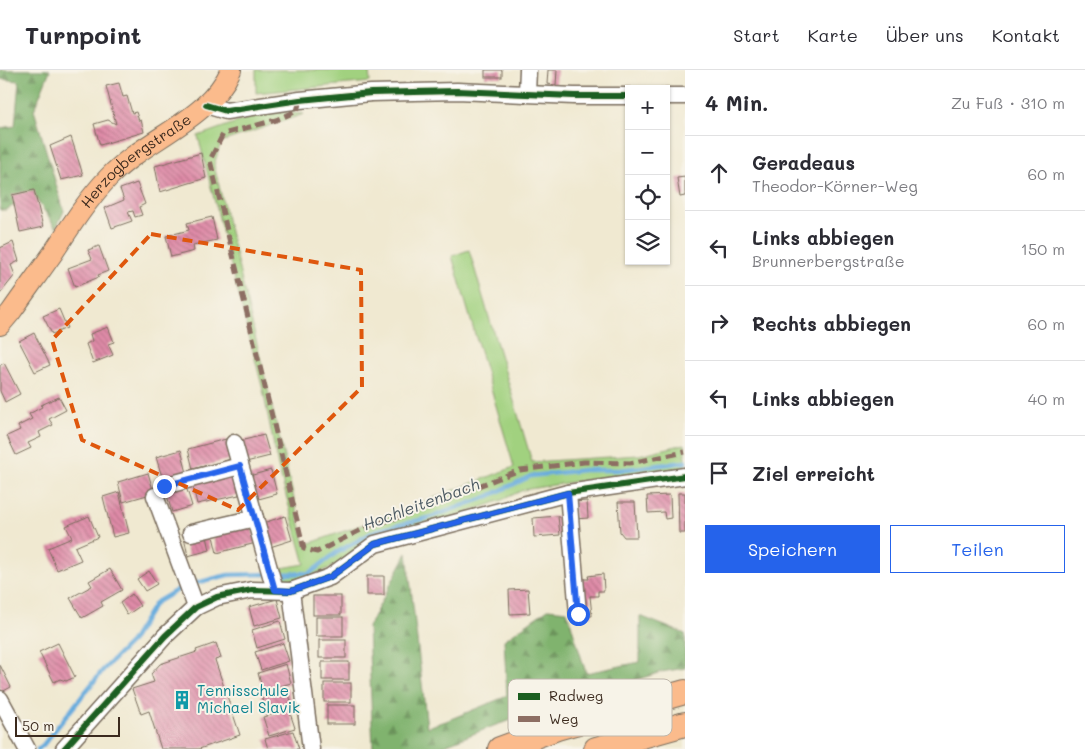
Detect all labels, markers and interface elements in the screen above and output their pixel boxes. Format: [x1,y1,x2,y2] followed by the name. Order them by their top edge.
[25,19,141,50] text: Turnpoint
[733,23,780,47] text: Start
[808,23,858,47] text: Karte
[886,23,964,47] text: Über uns
[992,23,1060,47] text: Kontakt
[625,85,670,265] map controls
[625,85,670,130] button: +
[705,89,768,116] text: 4 Min.
[951,92,1065,113] text: Zu Fuß · 310 m
[76,109,195,212] street label: Herzogbergstraße
[625,130,670,175] button: −
[752,150,855,175] text: Geradeaus
[705,159,733,187] icon: ahead
[1028,163,1065,184] text: 60 m
[625,175,670,220] button: locate
[752,175,918,196] text: Theodor-Körner-Weg
[625,220,670,265] button: layers
[752,225,894,250] text: Links abbiegen
[705,234,733,262] icon: left
[1021,238,1065,259] text: 150 m
[752,250,905,271] text: Brunnerbergstraße
[705,309,733,337] icon: right
[752,311,911,336] text: Rechts abbiegen
[1028,313,1065,334] text: 60 m
[705,384,733,412] icon: left
[752,386,894,411] text: Links abbiegen
[1028,388,1065,409] text: 40 m
[705,459,733,487] icon: arrive
[752,461,875,486] text: Ziel erreicht
[360,473,482,534] water label: Hochleitenbach
[153,475,176,498] route end
[705,525,880,573] button: Speichern
[890,525,1065,573] button: Teilen
[567,603,590,626] route start
[508,679,672,736] legend
[197,680,300,717] place label: Tennisschule Michael Slavik
[549,686,603,705] text: Radweg
[171,689,193,711] building icon: Tennisschule Michael Slavik
[549,709,578,728] text: Weg
[15,714,120,737] scale bar
[22,716,54,735] text: 50 m

